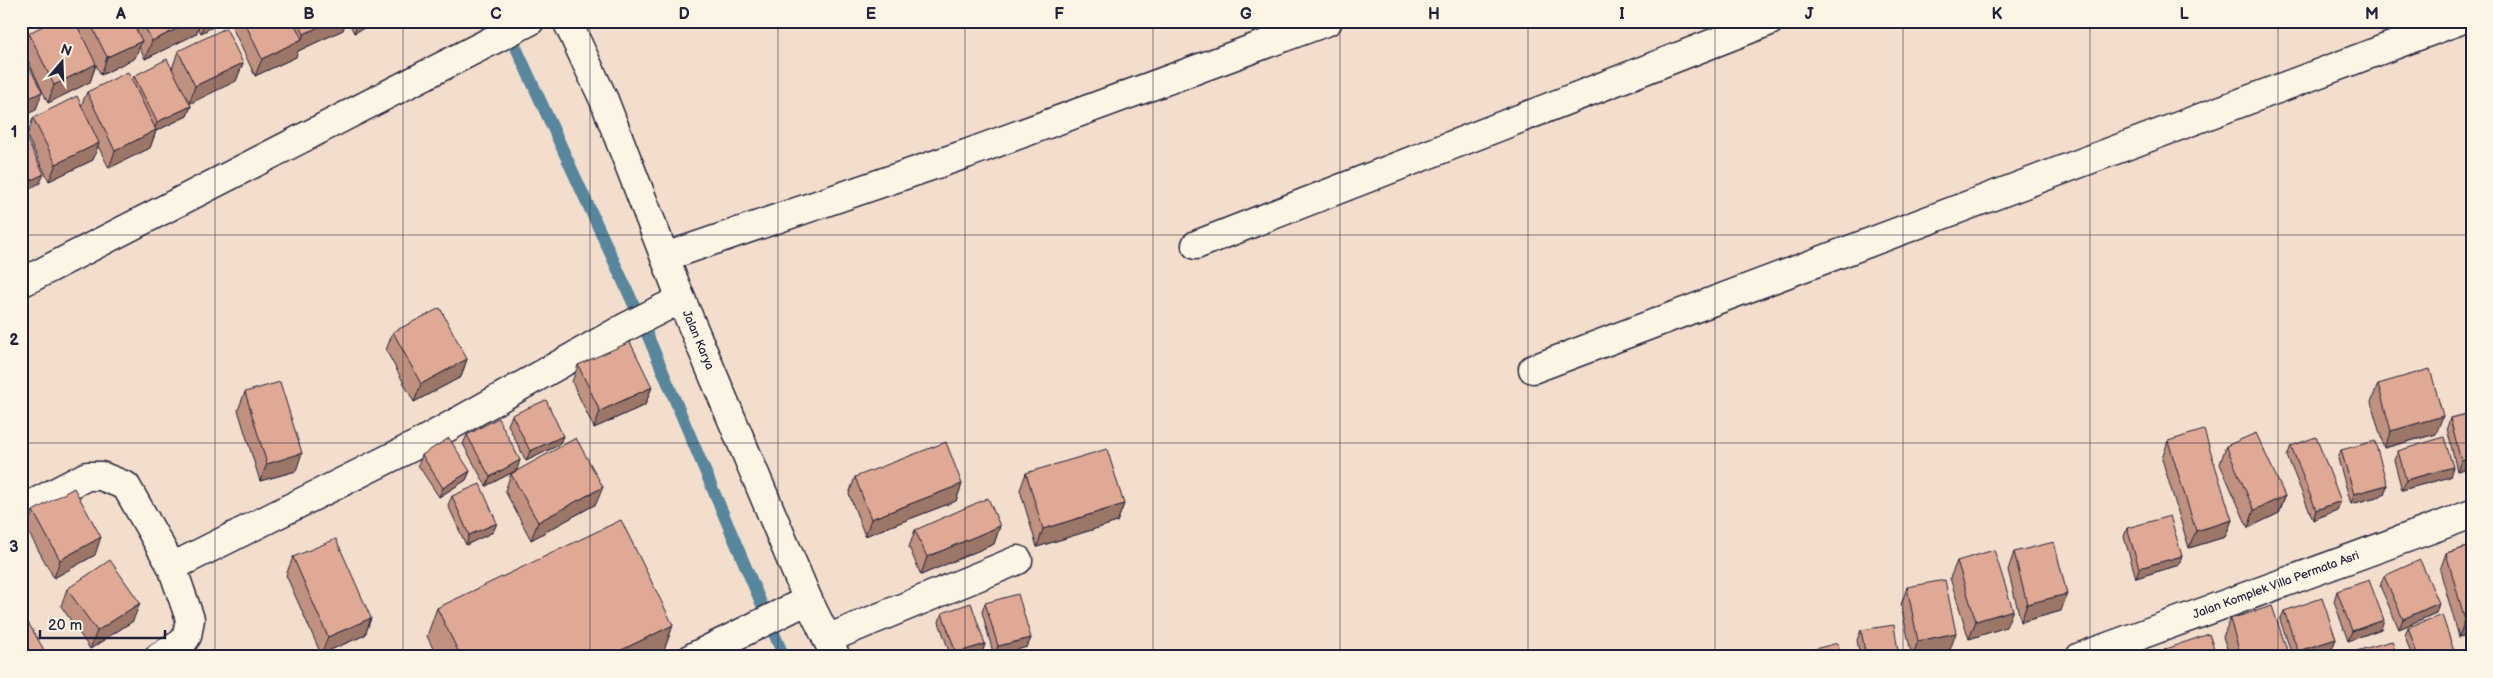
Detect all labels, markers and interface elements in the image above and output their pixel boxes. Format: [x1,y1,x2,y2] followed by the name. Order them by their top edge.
[115,5,126,24] text: A
[303,5,315,24] text: B
[490,5,502,24] text: C
[678,5,690,24] text: D
[866,5,876,24] text: E
[1054,5,1064,24] text: F
[1240,5,1252,24] text: G
[1428,5,1440,24] text: H
[1619,5,1625,24] text: I
[1805,5,1814,24] text: J
[1992,5,2003,24] text: K
[2179,5,2189,24] text: L
[2365,5,2379,24] text: M
[38,38,88,88] north arrow
[58,40,74,60] text: N
[11,123,17,142] text: 1
[679,308,717,372] street label: Jalan Karya
[9,331,19,350] text: 2
[9,538,19,557] text: 3
[2191,548,2361,622] street label: Jalan Komplek Villa Permata Asri
[40,608,165,640] scale bar
[48,616,82,635] text: 20 m

